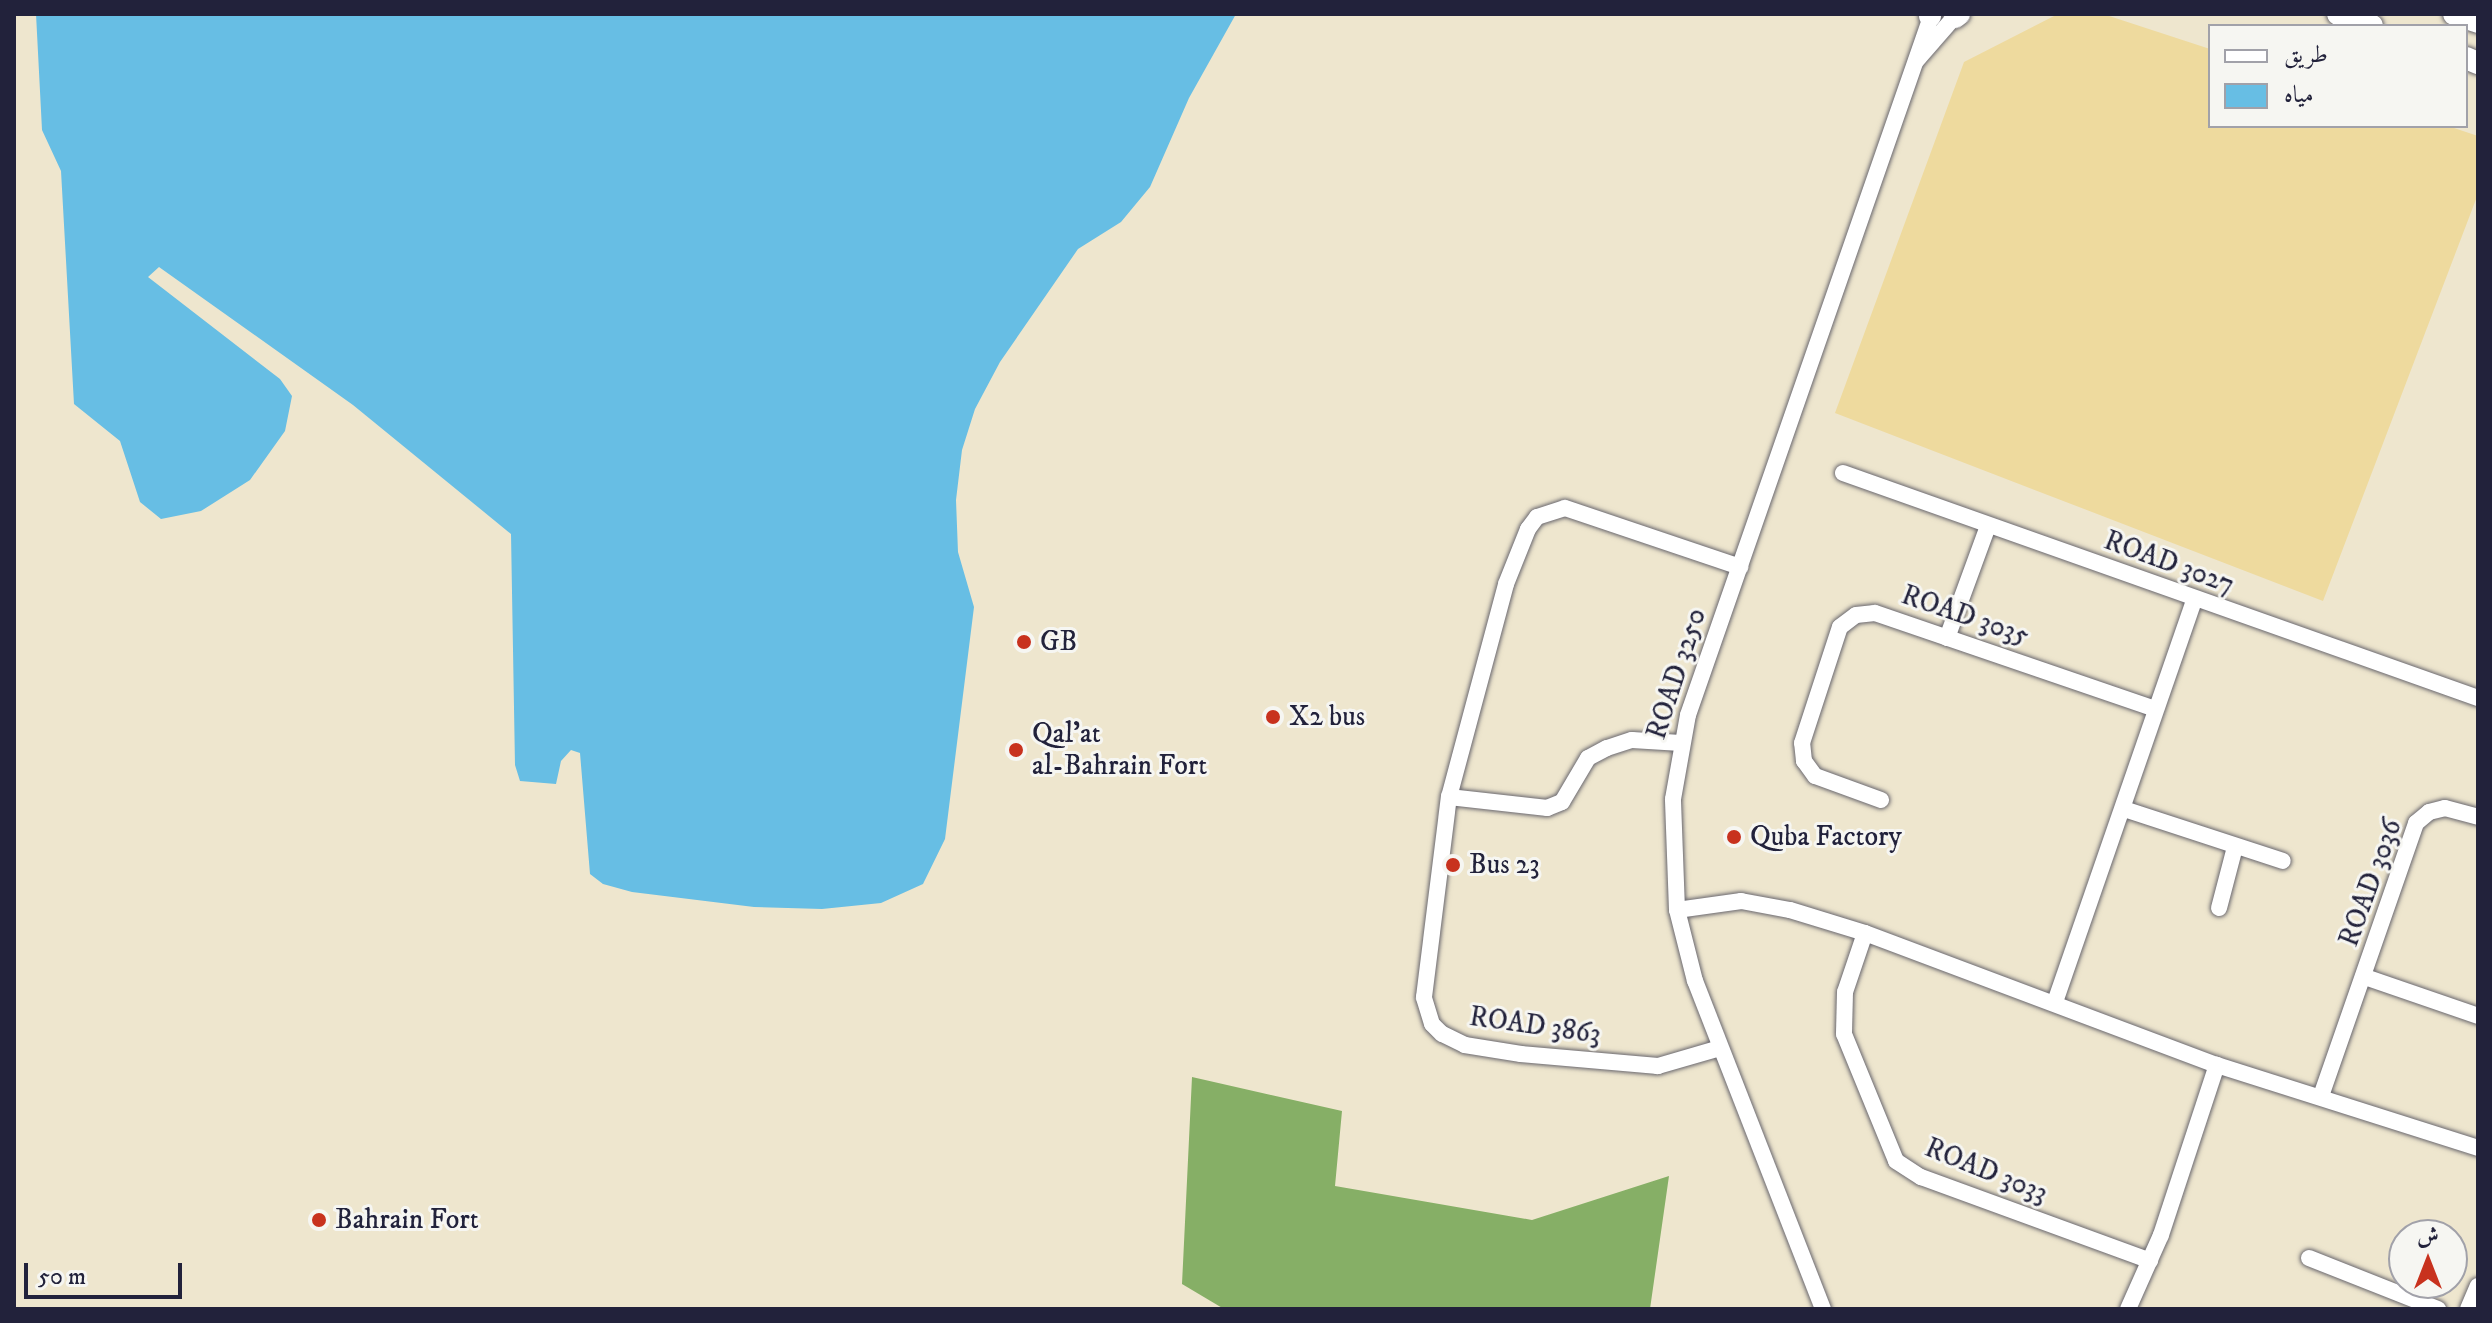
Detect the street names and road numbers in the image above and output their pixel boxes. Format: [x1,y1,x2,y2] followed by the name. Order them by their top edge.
[2099,524,2239,602] street label: ROAD 3027
[1897,579,2033,653] street label: ROAD 3035
[1640,604,1714,744] street label: ROAD 3250
[2332,815,2410,951] street label: ROAD 3036
[1467,1000,1603,1052] street label: ROAD 3863
[1920,1131,2052,1211] street label: ROAD 3033

